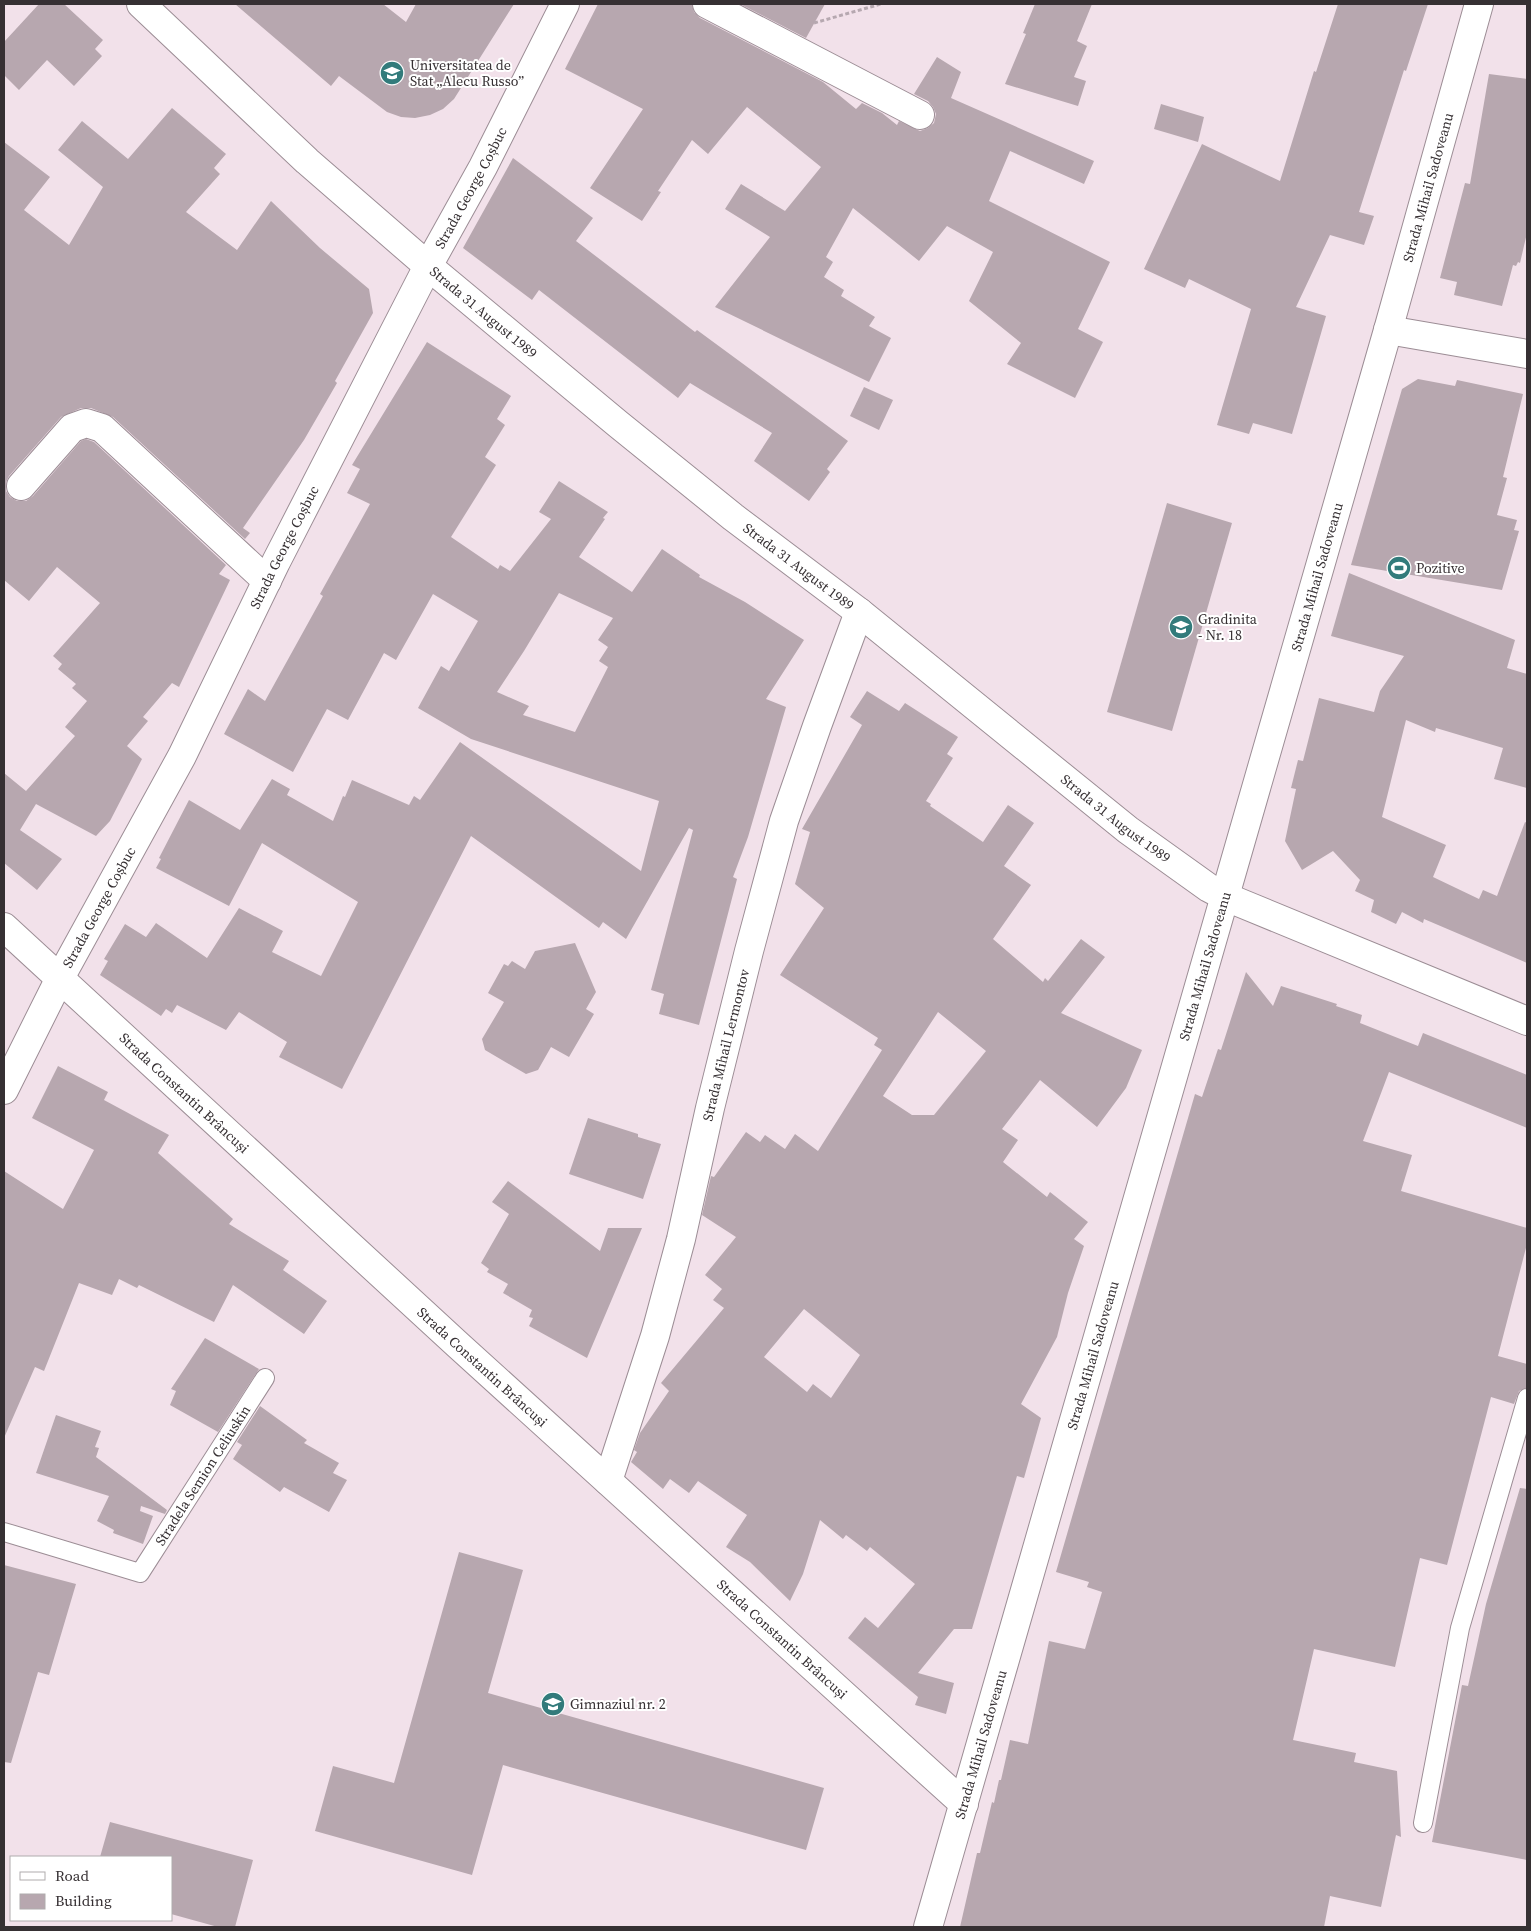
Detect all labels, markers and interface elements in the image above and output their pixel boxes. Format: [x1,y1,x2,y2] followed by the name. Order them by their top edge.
[410,55,524,91] place label: Universitatea de Stat „Alecu Russo”
[379,60,405,86] school or university icon: Universitatea de Stat „Alecu Russo”
[1397,110,1458,264] street label: Strada Mihail Sadoveanu
[430,123,512,252] street label: Strada George Coșbuc
[426,262,542,363] street label: Strada 31 August 1989
[245,482,324,612] street label: Strada George Coșbuc
[1286,500,1348,654] street label: Strada Mihail Sadoveanu
[739,518,858,615] street label: Strada 31 August 1989
[1386,555,1412,581] sports icon: Pozitive
[1416,558,1465,578] place label: Pozitive
[1198,609,1258,645] place label: Gradinita - Nr. 18
[1168,614,1194,640] school or university icon: Gradinita - Nr. 18
[1056,769,1175,868] street label: Strada 31 August 1989
[57,843,140,972] street label: Strada George Coșbuc
[1174,889,1236,1043] street label: Strada Mihail Sadoveanu
[697,967,754,1123] street label: Strada Mihail Lermontov
[115,1028,253,1158] street label: Strada Constantin Brâncuși
[1062,1278,1124,1432] street label: Strada Mihail Sadoveanu
[413,1302,552,1432] street label: Strada Constantin Brâncuși
[150,1401,255,1549] street label: Stradela Semion Celiuskin
[713,1575,852,1704] street label: Strada Constantin Brâncuși
[950,1668,1012,1821] street label: Strada Mihail Sadoveanu
[540,1691,566,1717] school or university icon: Gimnaziul nr. 2
[570,1694,666,1714] place label: Gimnaziul nr. 2
[10,1856,172,1921] legend
[55,1865,89,1886] text: Road
[55,1890,112,1911] text: Building

